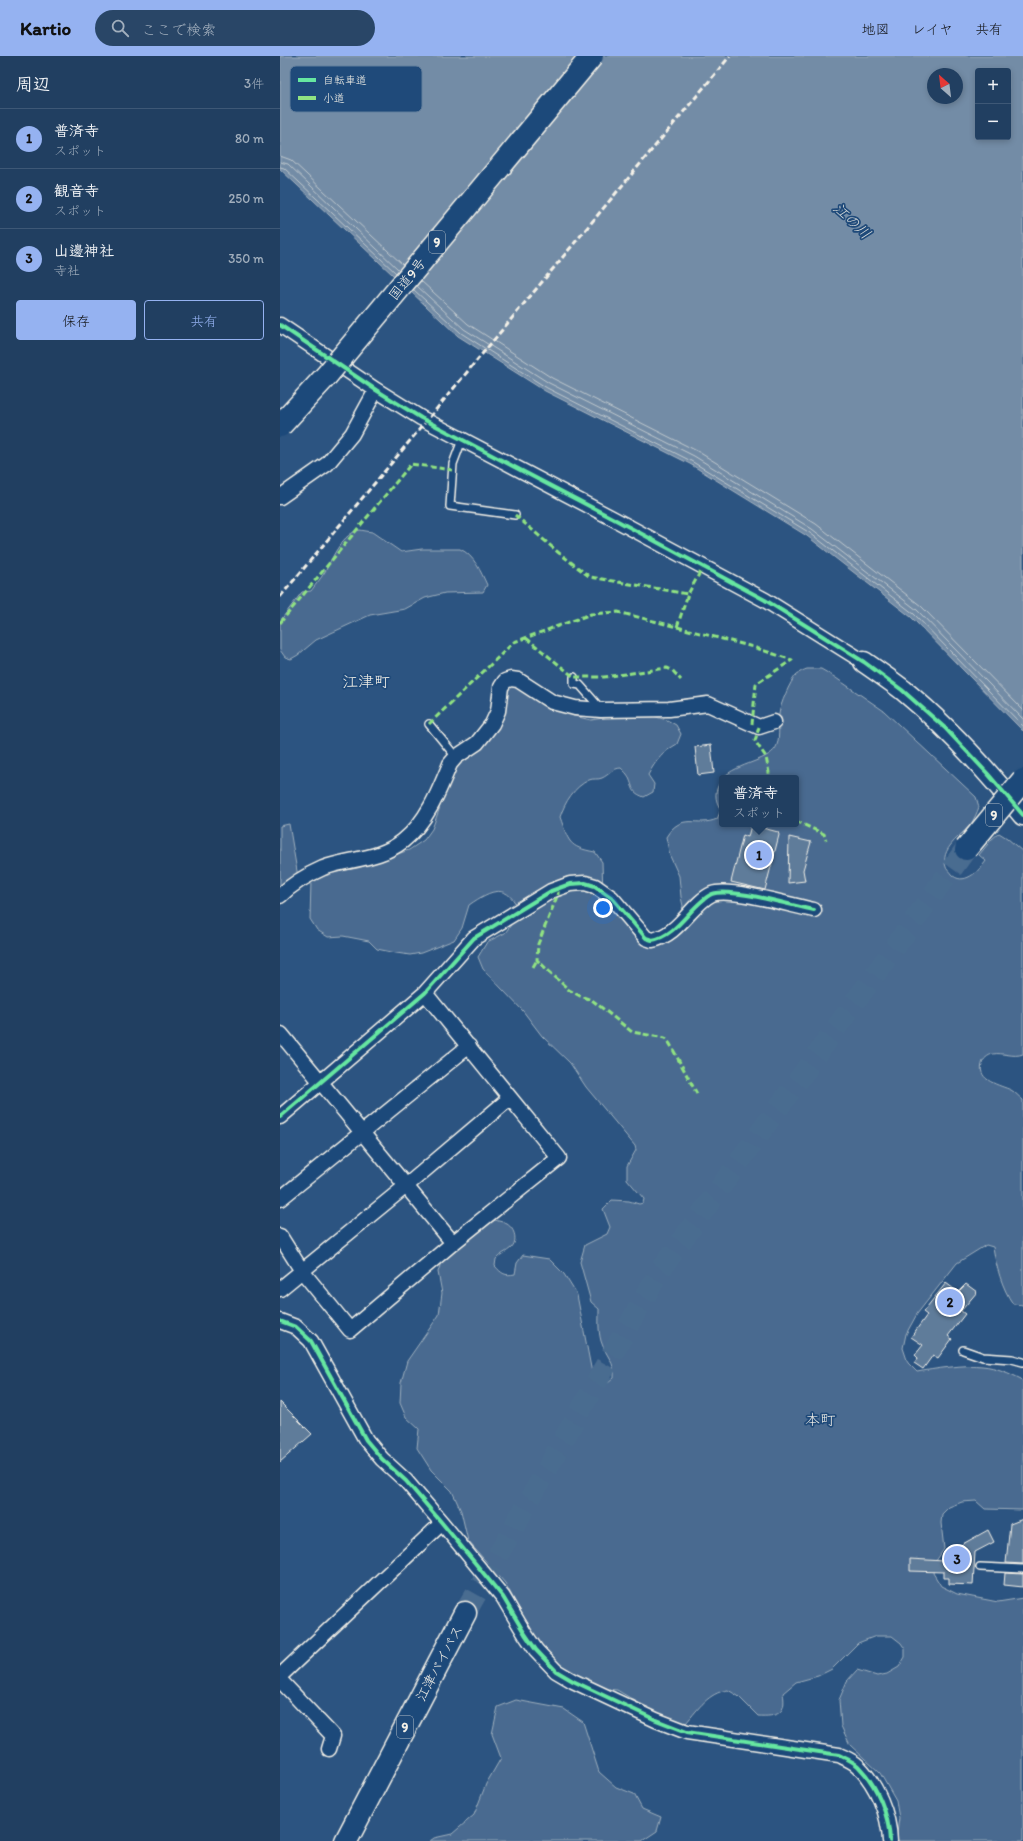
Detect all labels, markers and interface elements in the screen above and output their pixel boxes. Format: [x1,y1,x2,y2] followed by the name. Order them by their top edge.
[95,10,375,46] search box
[20,17,71,40] text: Kartio
[109,17,131,39] icon: search
[141,21,216,39] text: ここで検索
[862,21,890,38] text: 地図
[912,21,953,38] text: レイヤ
[975,21,1003,38] text: 共有
[290,66,422,112] legend
[927,68,963,104] north arrow
[975,68,1011,140] map controls
[975,68,1011,104] button: +
[16,74,50,94] text: 周辺
[323,74,367,87] text: 自転車道
[244,76,264,91] text: 3件
[323,92,345,105] text: 小道
[975,104,1011,140] button: −
[54,122,99,140] text: 普済寺
[26,131,32,146] text: 1
[235,131,264,146] text: 80 m
[54,143,106,158] text: スポット
[54,182,99,200] text: 観音寺
[26,191,32,206] text: 2
[228,191,264,206] text: 250 m
[829,199,875,243] water label: 江の川
[54,203,106,218] text: スポット
[429,231,445,253] road number: 9
[54,242,114,260] text: 山邊神社
[25,251,33,266] text: 3
[228,251,264,266] text: 350 m
[385,255,430,304] street label: 国道9号
[54,263,80,278] text: 寺社
[16,300,136,340] button: 保存
[144,300,264,340] button: 共有
[342,672,390,691] district label: 江津町
[719,775,799,827] popup
[733,784,778,802] text: 普済寺
[986,804,1002,826] road number: 9
[733,805,785,820] text: スポット
[746,840,772,870] pin: 1
[593,898,613,918] your location
[937,1287,963,1317] pin: 2
[805,1411,836,1429] district label: 本町
[944,1544,970,1574] pin: 3
[412,1622,467,1704] street label: 江津バイパス
[397,1716,413,1738] road number: 9

